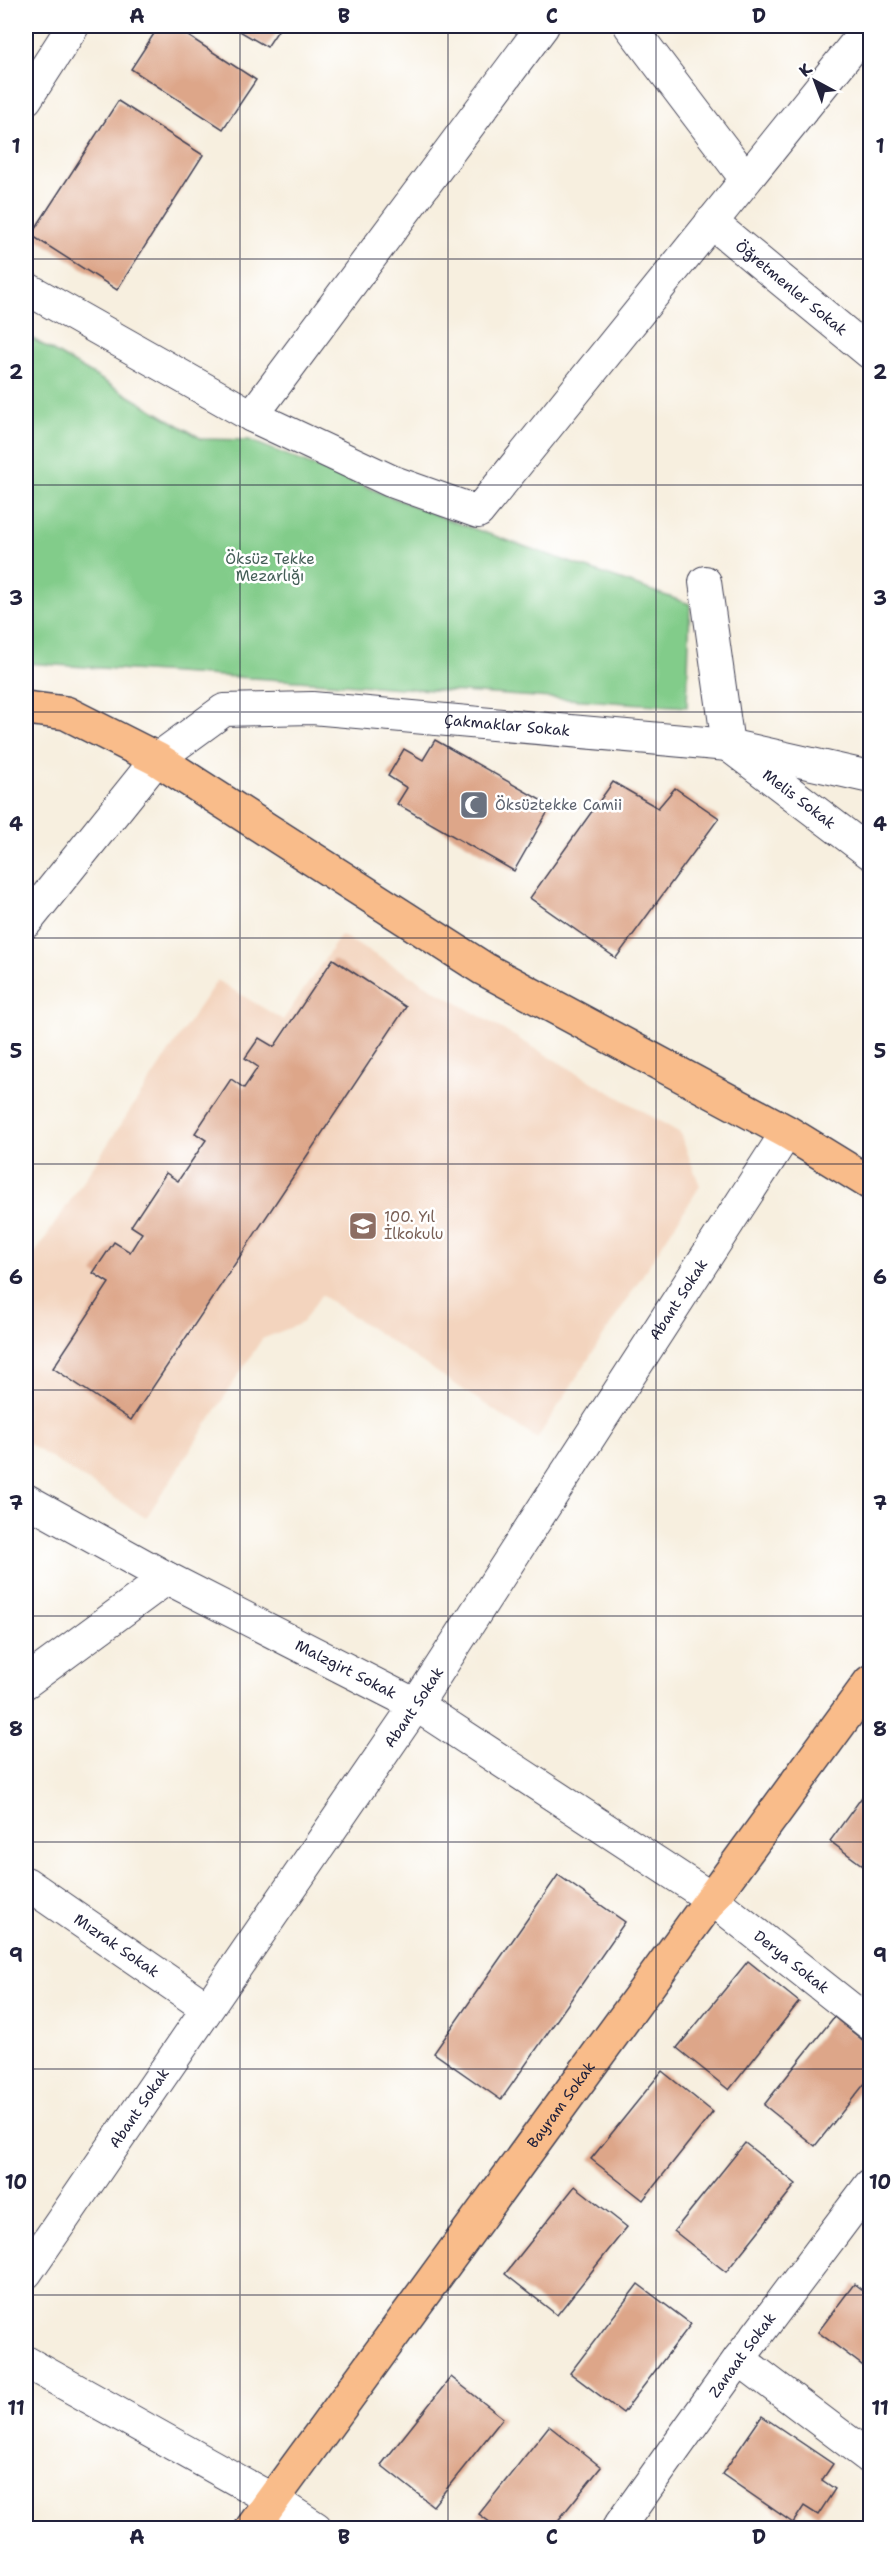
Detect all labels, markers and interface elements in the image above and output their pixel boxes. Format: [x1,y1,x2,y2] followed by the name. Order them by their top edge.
[129,3,145,29] text: A
[338,3,350,29] text: B
[546,3,558,29] text: C
[752,3,766,29] text: D
[785,51,845,111] north arrow
[794,58,817,82] text: K
[11,133,21,159] text: 1
[875,133,885,159] text: 1
[731,236,851,340] street label: Öğretmenler Sokak
[9,359,23,385] text: 2
[873,359,887,385] text: 2
[225,549,315,586] park label: Öksüz Tekke Mezarlığı
[9,585,23,611] text: 3
[873,585,887,611] text: 3
[443,710,571,741] street label: Çakmaklar Sokak
[759,765,840,833] street label: Melis Sokak
[458,789,490,821] mosque icon: Öksüztekke Camii
[495,795,622,815] place label: Öksüztekke Camii
[9,811,23,837] text: 4
[873,811,887,837] text: 4
[10,1038,22,1064] text: 5
[874,1038,886,1064] text: 5
[384,1207,444,1244] place label: 100. Yıl İlkokulu
[347,1210,379,1242] school or university icon: 100. Yıl İlkokulu
[645,1255,712,1344] street label: Abant Sokak
[9,1264,23,1290] text: 6
[873,1264,887,1290] text: 6
[9,1490,23,1516] text: 7
[873,1490,887,1516] text: 7
[292,1635,400,1703] street label: Malzgirt Sokak
[380,1663,448,1751] street label: Abant Sokak
[9,1716,23,1742] text: 8
[873,1716,887,1742] text: 8
[70,1909,163,1982] street label: Mızrak Sokak
[750,1926,833,1998] street label: Derya Sokak
[9,1942,23,1968] text: 9
[873,1942,887,1968] text: 9
[523,2057,600,2152] street label: Bayram Sokak
[105,2064,174,2152] street label: Abant Sokak
[5,2169,27,2195] text: 10
[869,2169,891,2195] text: 10
[705,2309,780,2402] street label: Zanaat Sokak
[7,2395,25,2421] text: 11
[871,2395,889,2421] text: 11
[129,2524,145,2550] text: A
[338,2524,350,2550] text: B
[546,2524,558,2550] text: C
[752,2524,766,2550] text: D

